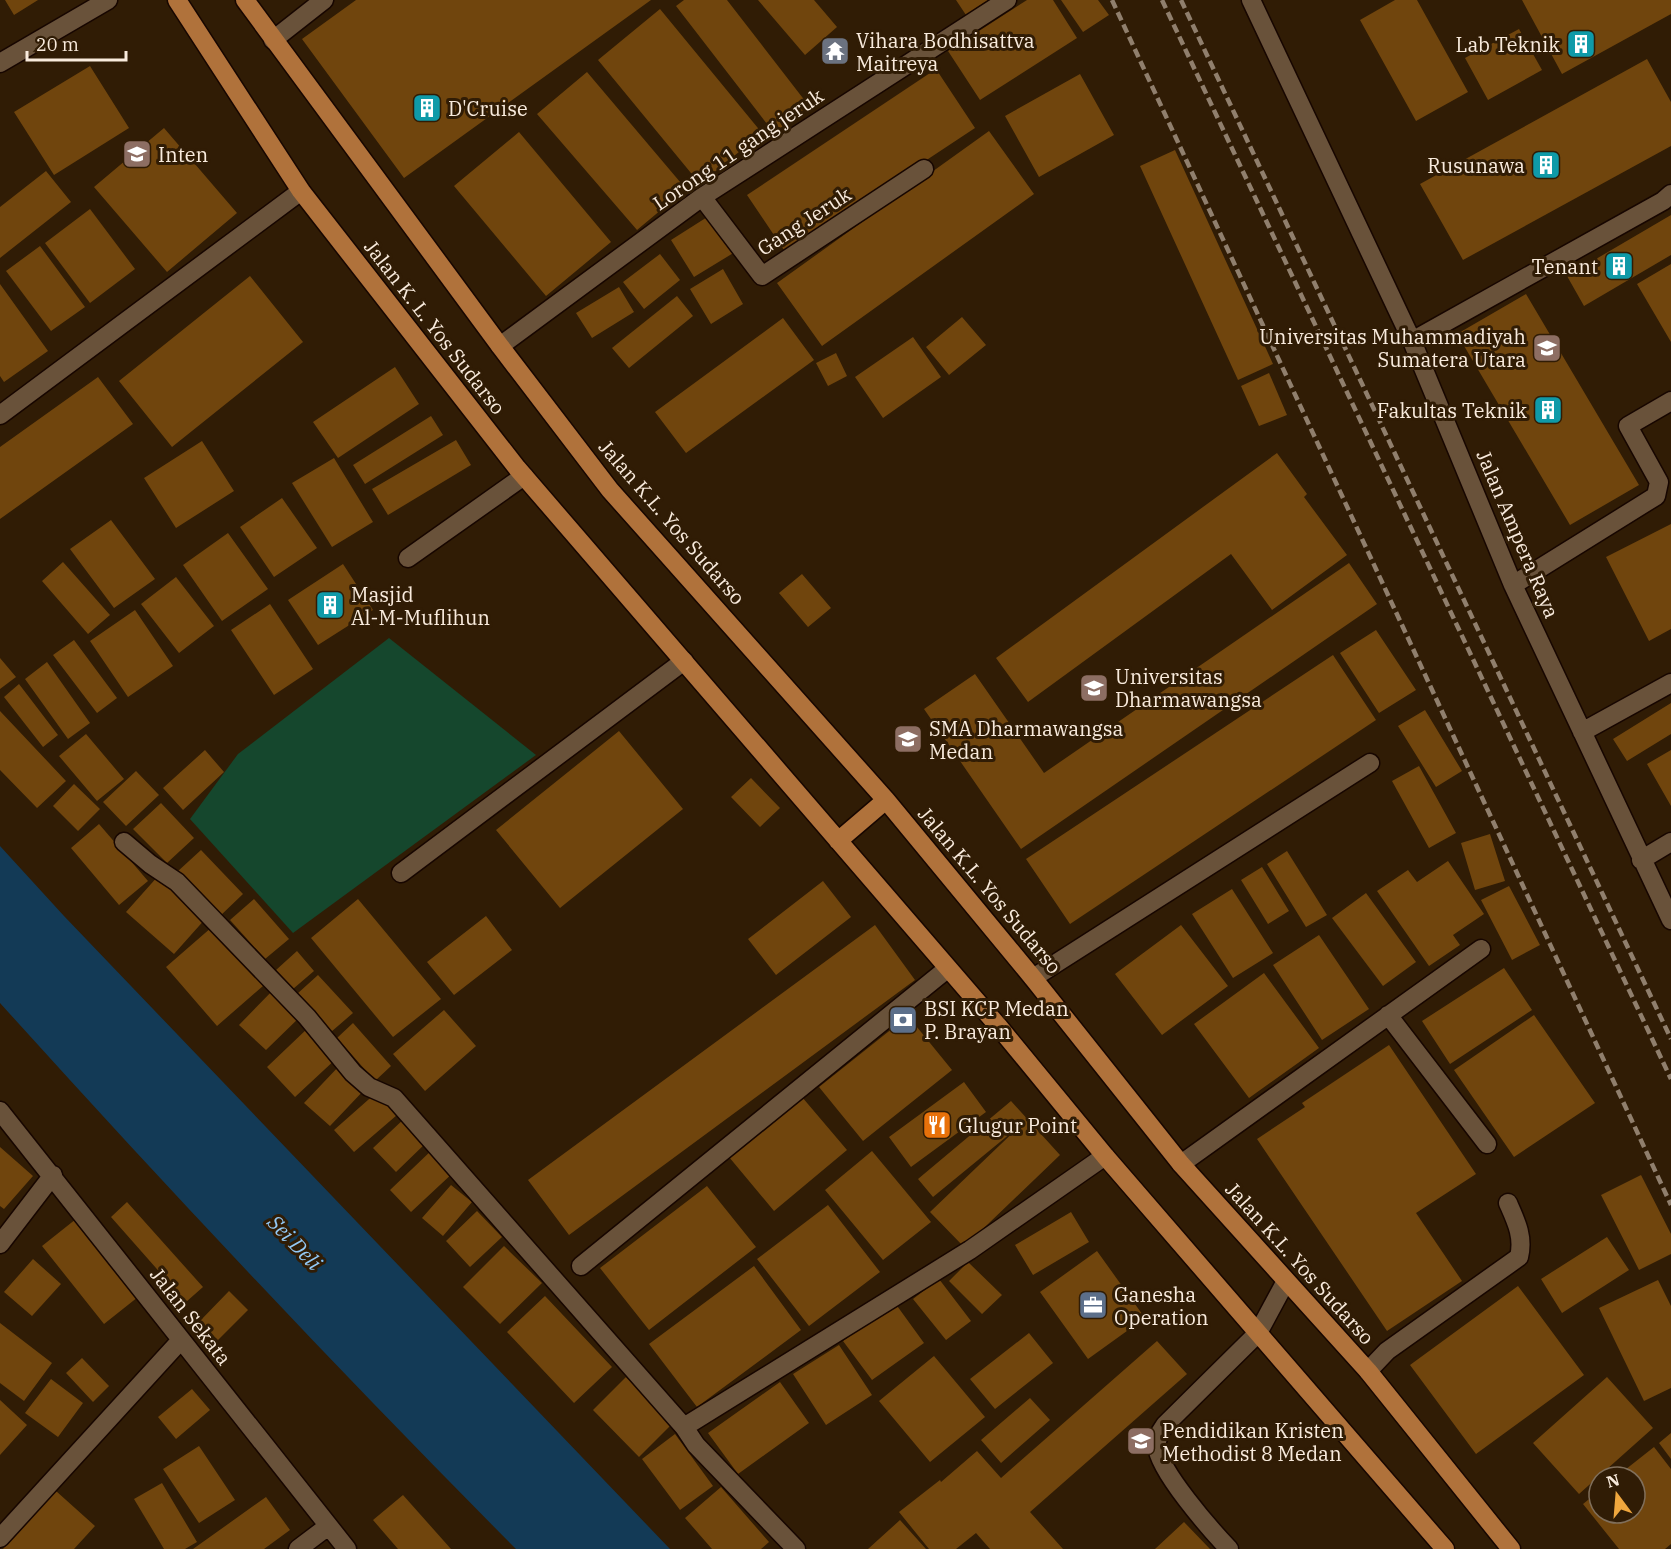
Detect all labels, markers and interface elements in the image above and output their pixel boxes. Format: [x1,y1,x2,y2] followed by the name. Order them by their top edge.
[27,24,126,62] scale bar
[856,27,1035,77] place label: Vihara Bodhisattva Maitreya
[1565,28,1597,60] building icon: Lab Teknik
[1456,31,1560,58] place label: Lab Teknik
[36,33,79,56] text: 20 m
[819,35,851,67] temple icon: Vihara Bodhisattva Maitreya
[647,82,829,216] street label: Lorong 11 gang jeruk
[411,92,443,124] building icon: D'Cruise
[448,95,528,122] place label: D'Cruise
[121,138,153,170] school or university icon: Inten
[158,141,208,168] place label: Inten
[1530,149,1562,181] building icon: Rusunawa
[1427,152,1525,179] place label: Rusunawa
[752,180,856,261] street label: Gang Jeruk
[358,234,512,420] street label: Jalan K. L. Yos Sudarso
[1603,250,1635,282] building icon: Tenant
[1532,253,1598,280] place label: Tenant
[1259,323,1526,373] place label: Universitas Muhammadiyah Sumatera Utara
[1531,332,1563,364] school or university icon: Universitas Muhammadiyah Sumatera Utara
[1532,394,1564,426] building icon: Fakultas Teknik
[1377,397,1527,424] place label: Fakultas Teknik
[593,434,751,610] street label: Jalan K.L. Yos Sudarso
[1470,446,1566,622] street label: Jalan Ampera Raya
[351,581,490,631] place label: Masjid Al-M-Muflihun
[314,589,346,621] building icon: Masjid Al-M-Muflihun
[1115,663,1262,713] place label: Universitas Dharmawangsa
[1078,672,1110,704] school or university icon: Universitas Dharmawangsa
[929,715,1123,765] place label: SMA Dharmawangsa Medan
[892,723,924,755] school or university icon: SMA Dharmawangsa Medan
[912,801,1068,979] street label: Jalan K.L. Yos Sudarso
[924,995,1069,1045] place label: BSI KCP Medan P. Brayan
[887,1004,919,1036] bank icon: BSI KCP Medan P. Brayan
[921,1109,953,1141] restaurant icon: Glugur Point
[958,1112,1077,1139] place label: Glugur Point
[1220,1176,1380,1350] street label: Jalan K.L. Yos Sudarso
[261,1207,329,1276] water label: Sei Deli
[144,1262,238,1371] street label: Jalan Sekata
[1114,1281,1209,1331] place label: Ganesha Operation
[1077,1289,1109,1321] office icon: Ganesha Operation
[1162,1417,1344,1467] place label: Pendidikan Kristen Methodist 8 Medan
[1125,1425,1157,1457] school or university icon: Pendidikan Kristen Methodist 8 Medan
[1587,1465,1647,1525] north arrow
[1604,1469,1622,1492] text: N

